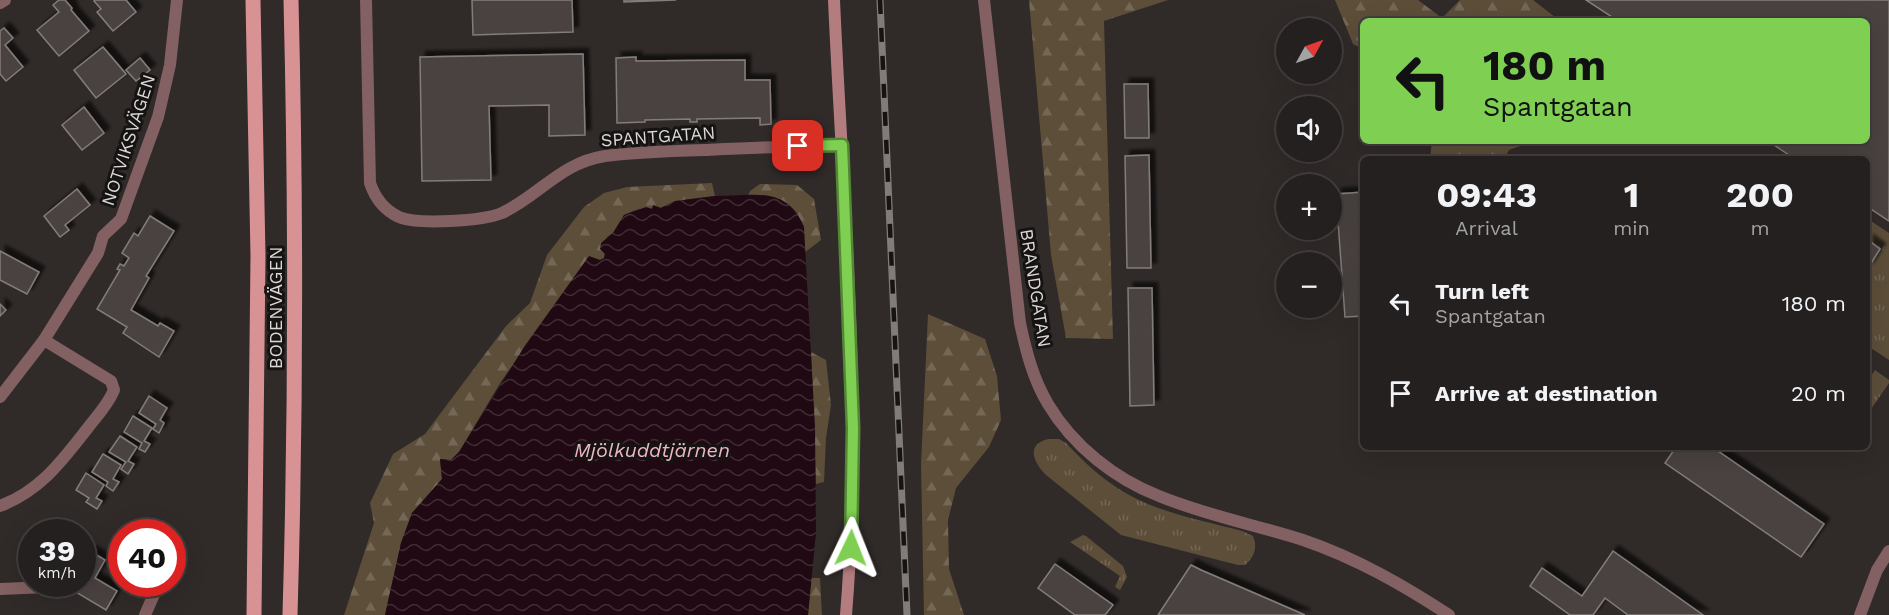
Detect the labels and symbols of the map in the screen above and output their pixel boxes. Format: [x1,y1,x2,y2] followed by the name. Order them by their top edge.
[1276,18,1342,84] north arrow
[97,72,159,208] street label: NOTVIKSVÄGEN
[772,120,823,171] pin
[600,122,716,150] street label: SPANTGATAN
[1016,227,1056,349] street label: BRANDGATAN
[265,247,286,369] street label: BODENVÄGEN
[574,438,730,462] water label: Mjölkuddtjärnen
[819,516,883,580] position arrow
[108,519,186,597] speed limit sign: 40

